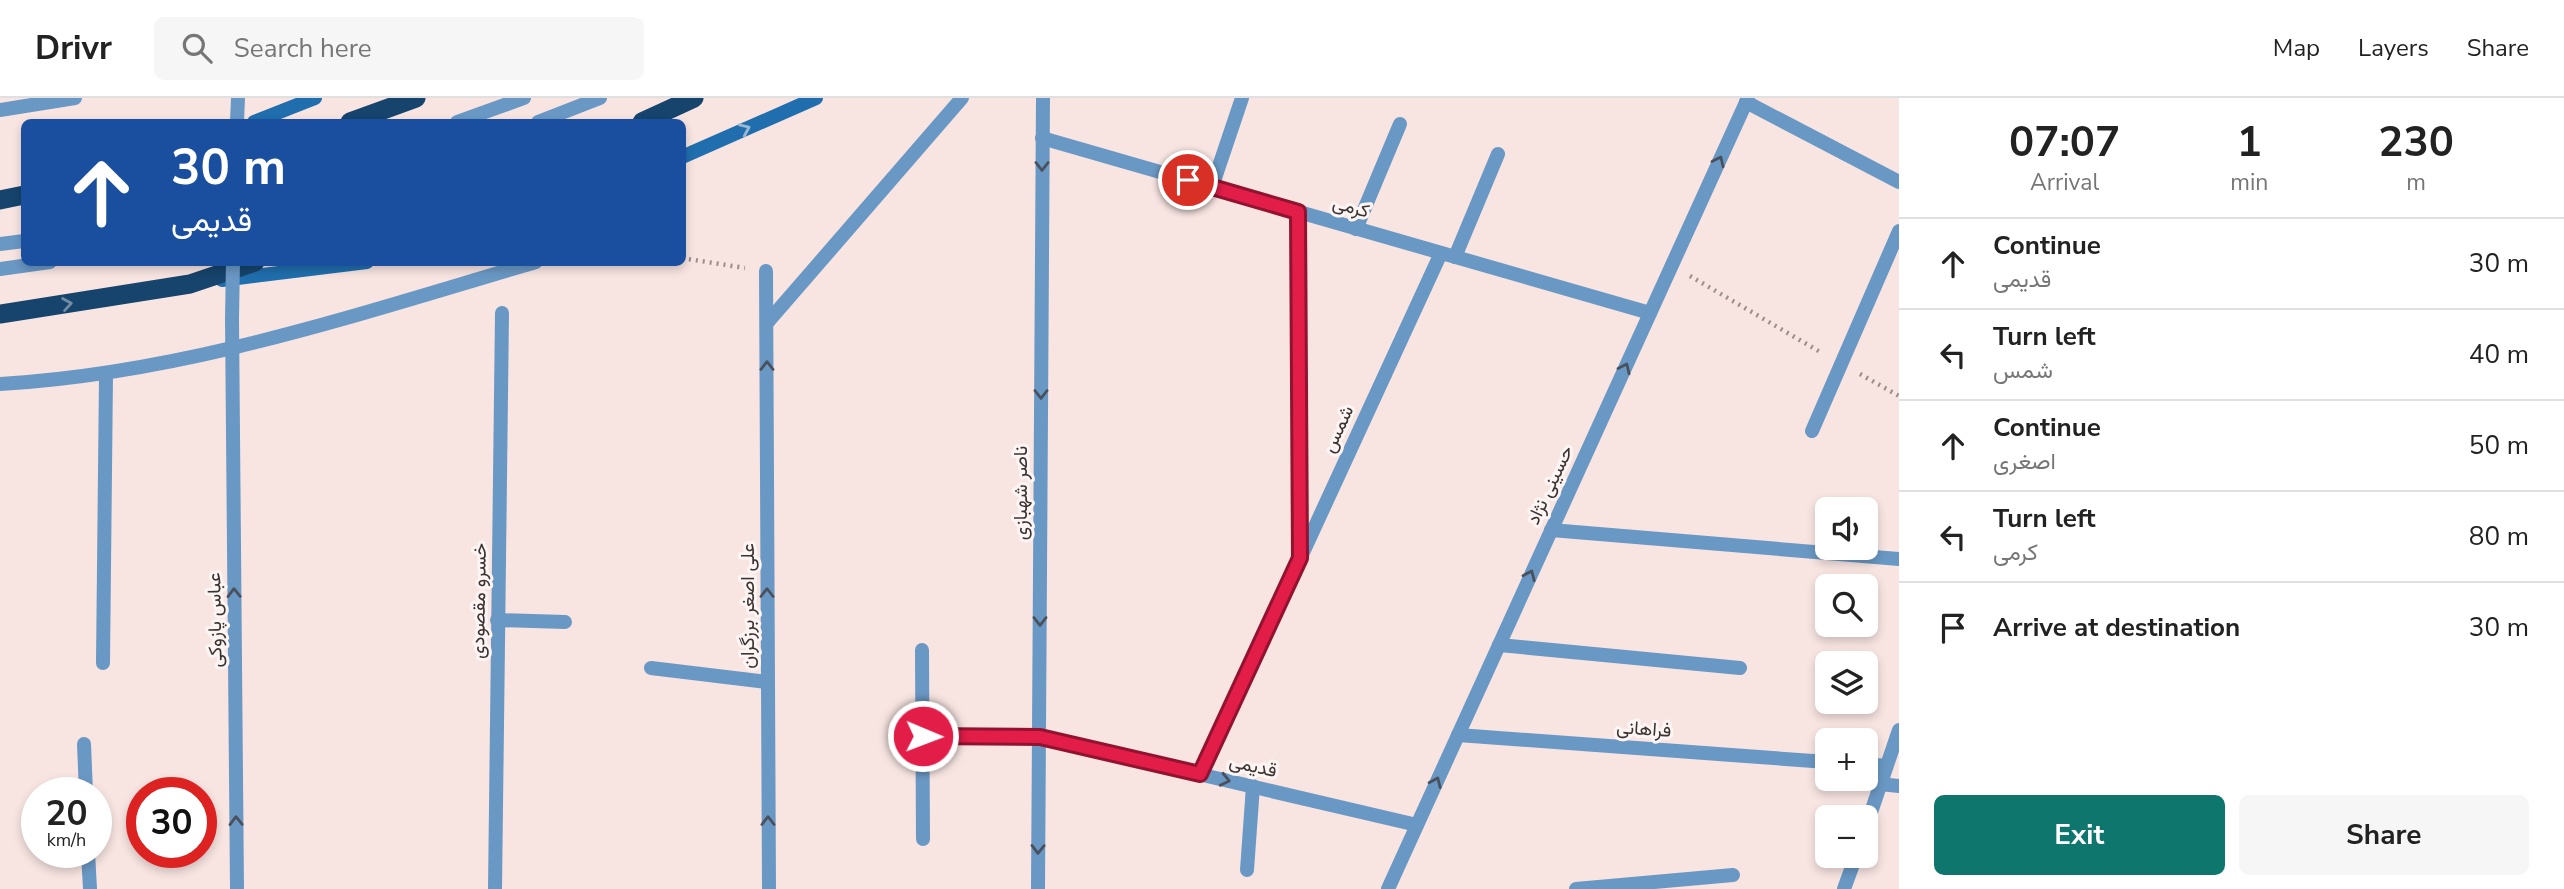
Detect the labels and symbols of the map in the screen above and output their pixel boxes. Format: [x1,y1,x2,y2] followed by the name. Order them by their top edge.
[738,123,750,137] one-way arrow
[1158,150,1218,210] pin
[1711,156,1725,168] one-way arrow
[1034,161,1050,172] one-way arrow
[1330,189,1372,225] street label: کرمی
[62,297,73,312] one-way arrow
[759,360,775,371] one-way arrow
[1617,363,1631,375] one-way arrow
[1033,389,1049,399] one-way arrow
[1316,401,1360,457] street label: شمس
[1520,441,1580,529] street label: حسینی نژاد
[1008,446,1034,540] street label: ناصر شهبازی
[465,543,493,659] street label: خسرو مقصودی
[735,543,761,669] street label: علی اصغر برزگران
[1522,570,1536,582] one-way arrow
[201,572,229,668] street label: عباس پازوکی
[226,588,242,598] one-way arrow
[759,588,775,598] one-way arrow
[1032,616,1048,627] one-way arrow
[886,699,960,773] position arrow
[1616,714,1672,744] street label: فراهانی
[1227,748,1279,784] street label: قدیمی
[1219,771,1231,786] one-way arrow
[126,777,217,868] speed limit sign: 30
[1428,777,1442,789] one-way arrow
[228,815,244,826] one-way arrow
[760,815,776,826] one-way arrow
[1030,844,1046,854] one-way arrow

